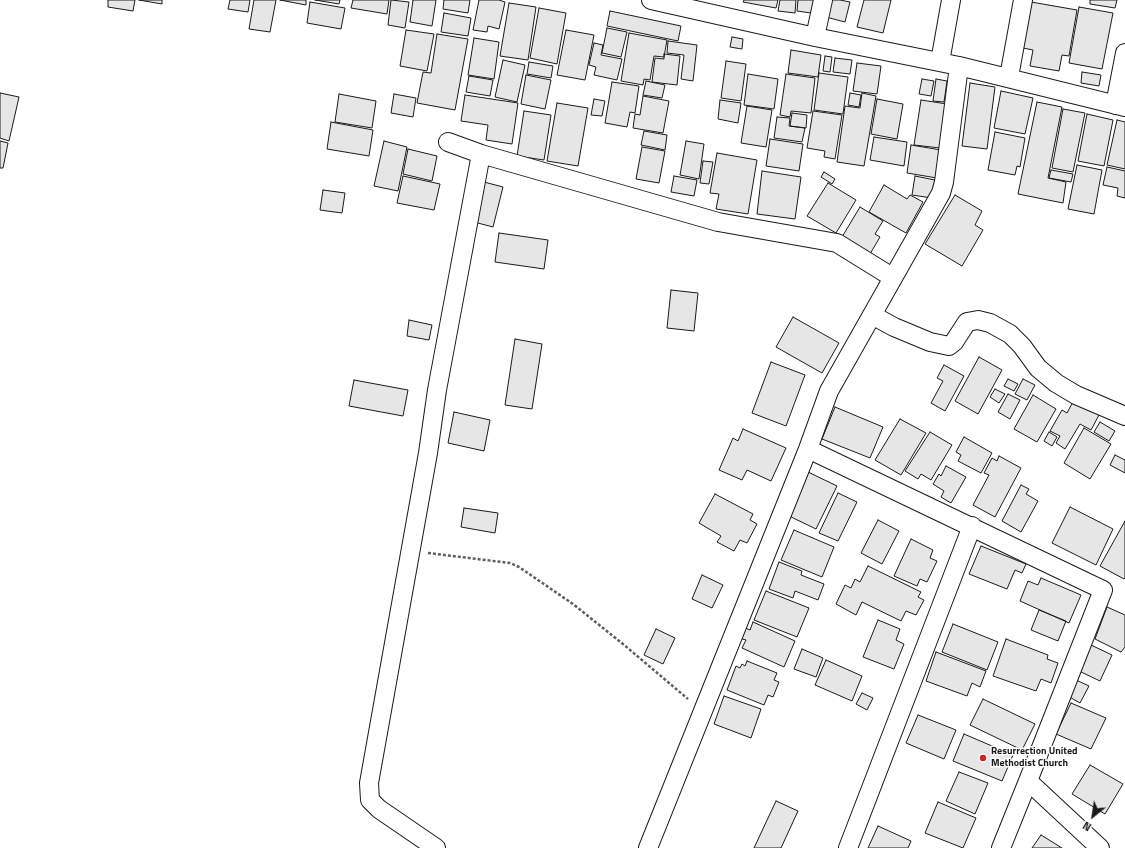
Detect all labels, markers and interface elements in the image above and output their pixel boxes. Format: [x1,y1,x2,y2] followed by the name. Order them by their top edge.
[991,746,1078,770] place label: Resurrection United Methodist Church
[978,753,988,763] marker: Resurrection United Methodist Church
[1073,796,1113,836] north arrow
[1080,818,1094,835] text: N

